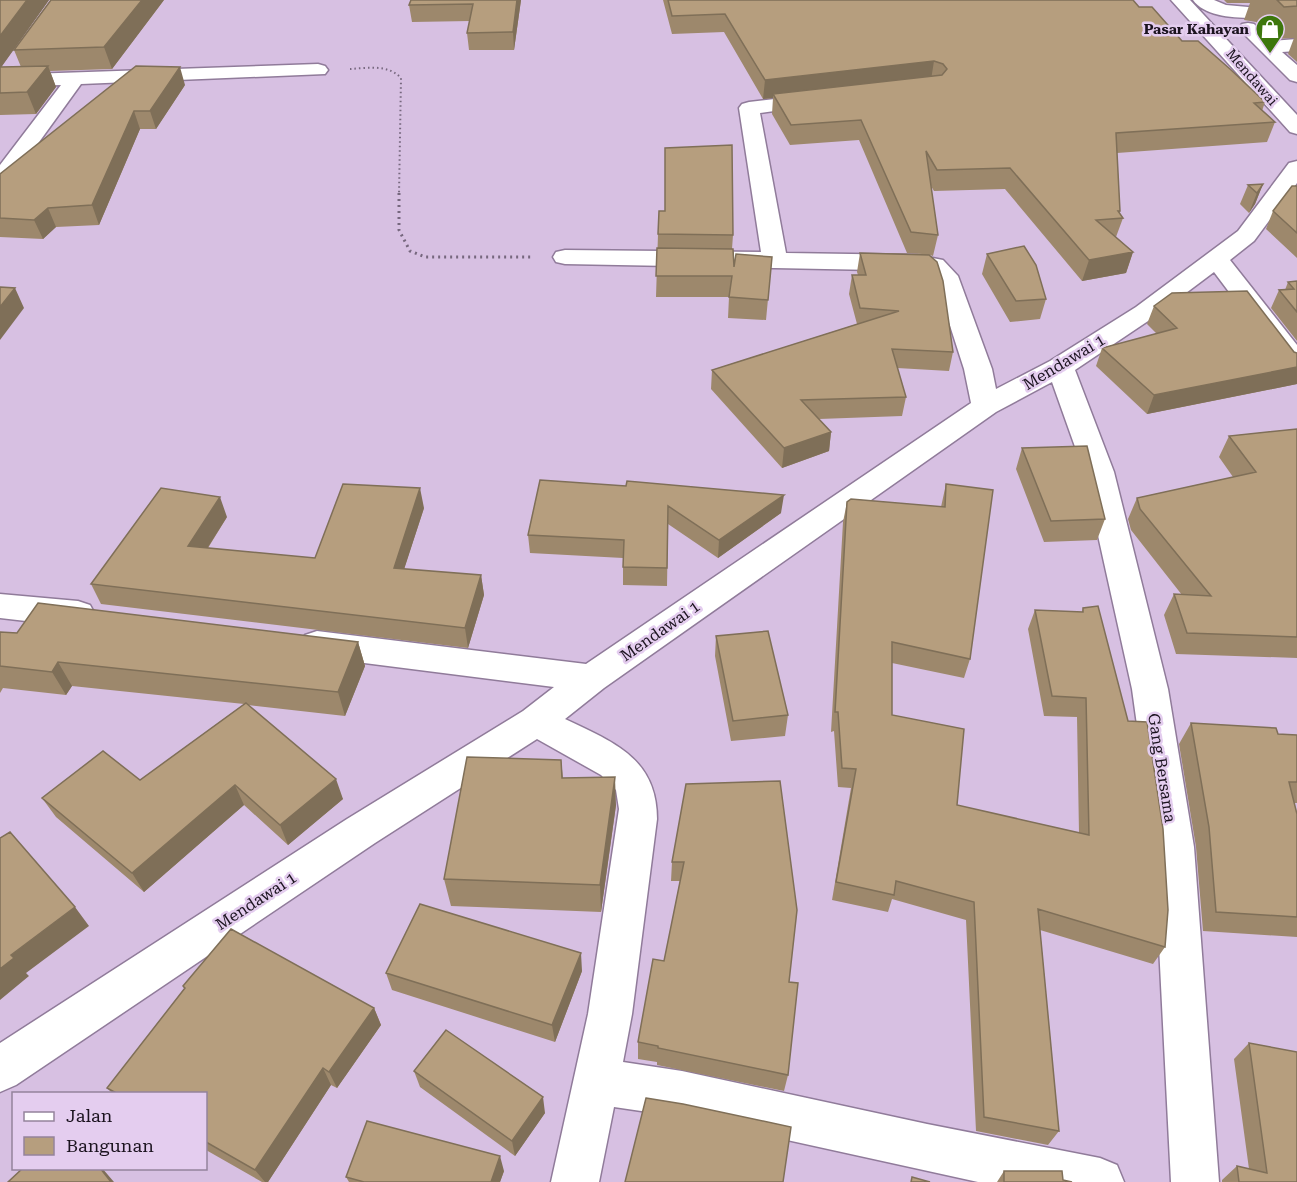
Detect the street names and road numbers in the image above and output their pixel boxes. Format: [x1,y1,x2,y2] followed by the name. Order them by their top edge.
[1223,45,1281,109] street label: Mendawai
[1019,330,1109,394] street label: Mendawai 1
[617,597,703,665] street label: Mendawai 1
[1144,712,1180,824] street label: Gang Bersama
[212,868,300,934] street label: Mendawai 1

